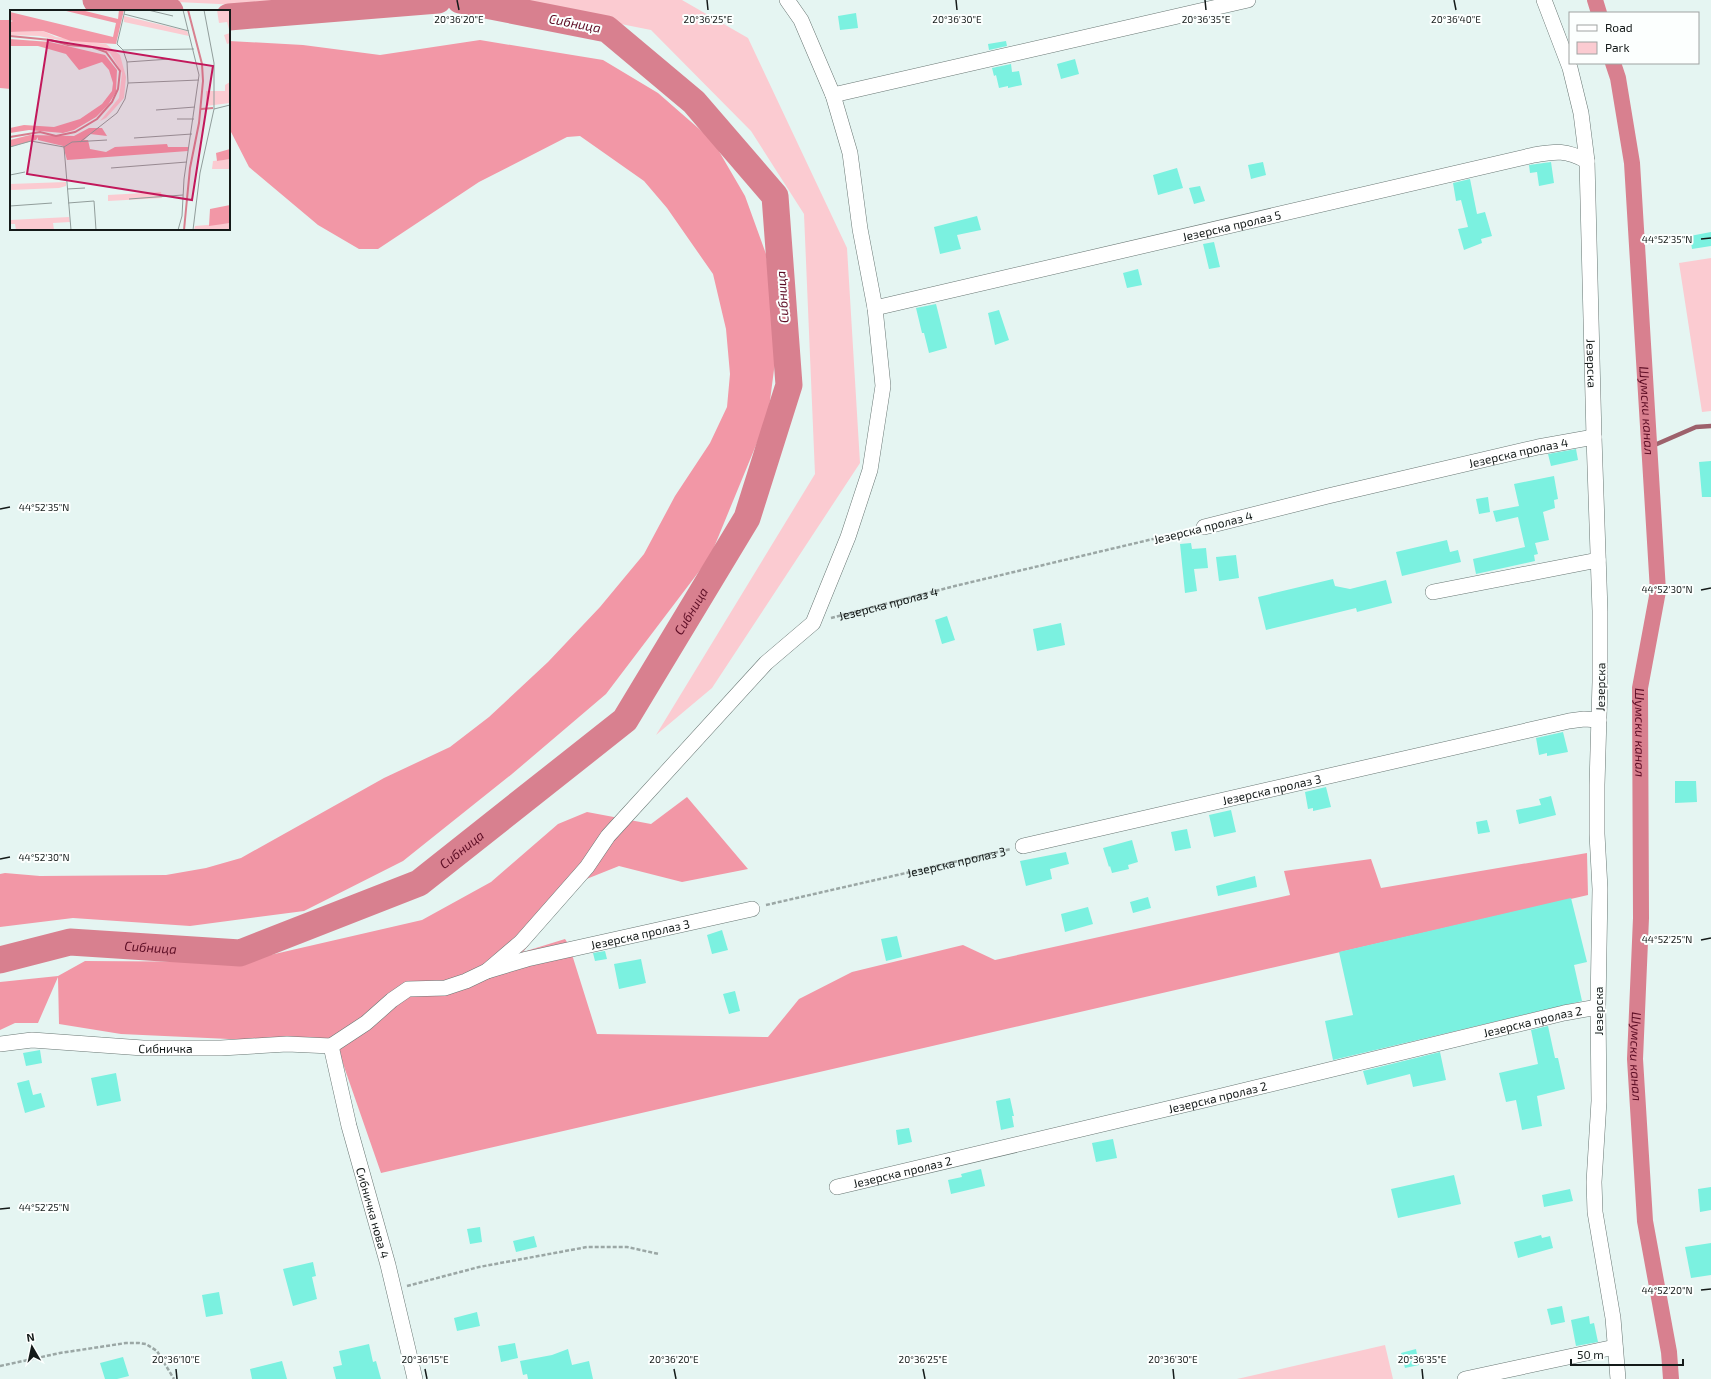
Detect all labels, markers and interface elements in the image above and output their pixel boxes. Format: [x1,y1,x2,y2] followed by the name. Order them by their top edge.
[10,10,230,230] inset map
[548,10,602,36] water label: Сибница
[1569,12,1699,64] legend
[434,13,484,25] text: 20°36'20"E
[684,13,733,25] text: 20°36'25"E
[932,13,982,25] text: 20°36'30"E
[1182,13,1231,25] text: 20°36'35"E
[1431,13,1481,25] text: 20°36'40"E
[1605,20,1633,34] text: Road
[1605,40,1630,54] text: Park
[1181,207,1282,243] street label: Језерска пролаз 5
[1642,233,1692,245] text: 44°52'35"N
[772,270,792,324] water label: Сибница
[1585,339,1600,388] street label: Језерска
[1636,366,1658,456] water label: Шумски канал
[1467,435,1569,470] street label: Језерска пролаз 4
[19,501,69,513] text: 44°52'35"N
[1152,508,1254,546] street label: Језерска пролаз 4
[1641,583,1693,595] text: 44°52'30"N
[671,584,711,637] water label: Сибница
[837,584,939,623] street label: Језерска пролаз 4
[1593,662,1607,712] street label: Језерска
[1632,688,1648,777] water label: Шумски канал
[1221,771,1322,807] street label: Језерска пролаз 3
[436,827,487,872] water label: Сибница
[905,843,1007,880] street label: Језерска пролаз 3
[18,851,70,863] text: 44°52'30"N
[589,916,691,952] street label: Језерска пролаз 3
[1642,933,1692,945] text: 44°52'25"N
[124,938,177,957] water label: Сибница
[1591,987,1605,1035] street label: Језерска
[1482,1003,1583,1039] street label: Језерска пролаз 2
[1627,1012,1646,1101] water label: Шумски канал
[138,1041,193,1055] street label: Сибничка
[1167,1078,1269,1115] street label: Језерска пролаз 2
[851,1153,953,1190] street label: Језерска пролаз 2
[354,1165,393,1260] street label: Сибничка нова 4
[19,1201,69,1213] text: 44°52'25"N
[1641,1284,1693,1296] text: 44°52'20"N
[12,1327,52,1367] north arrow
[25,1330,35,1344] text: N
[1571,1341,1683,1367] scale bar
[1577,1347,1604,1361] text: 50 m
[152,1353,200,1365] text: 20°36'10"E
[401,1353,449,1365] text: 20°36'15"E
[649,1353,699,1365] text: 20°36'20"E
[899,1353,948,1365] text: 20°36'25"E
[1148,1353,1198,1365] text: 20°36'30"E
[1398,1353,1447,1365] text: 20°36'35"E

